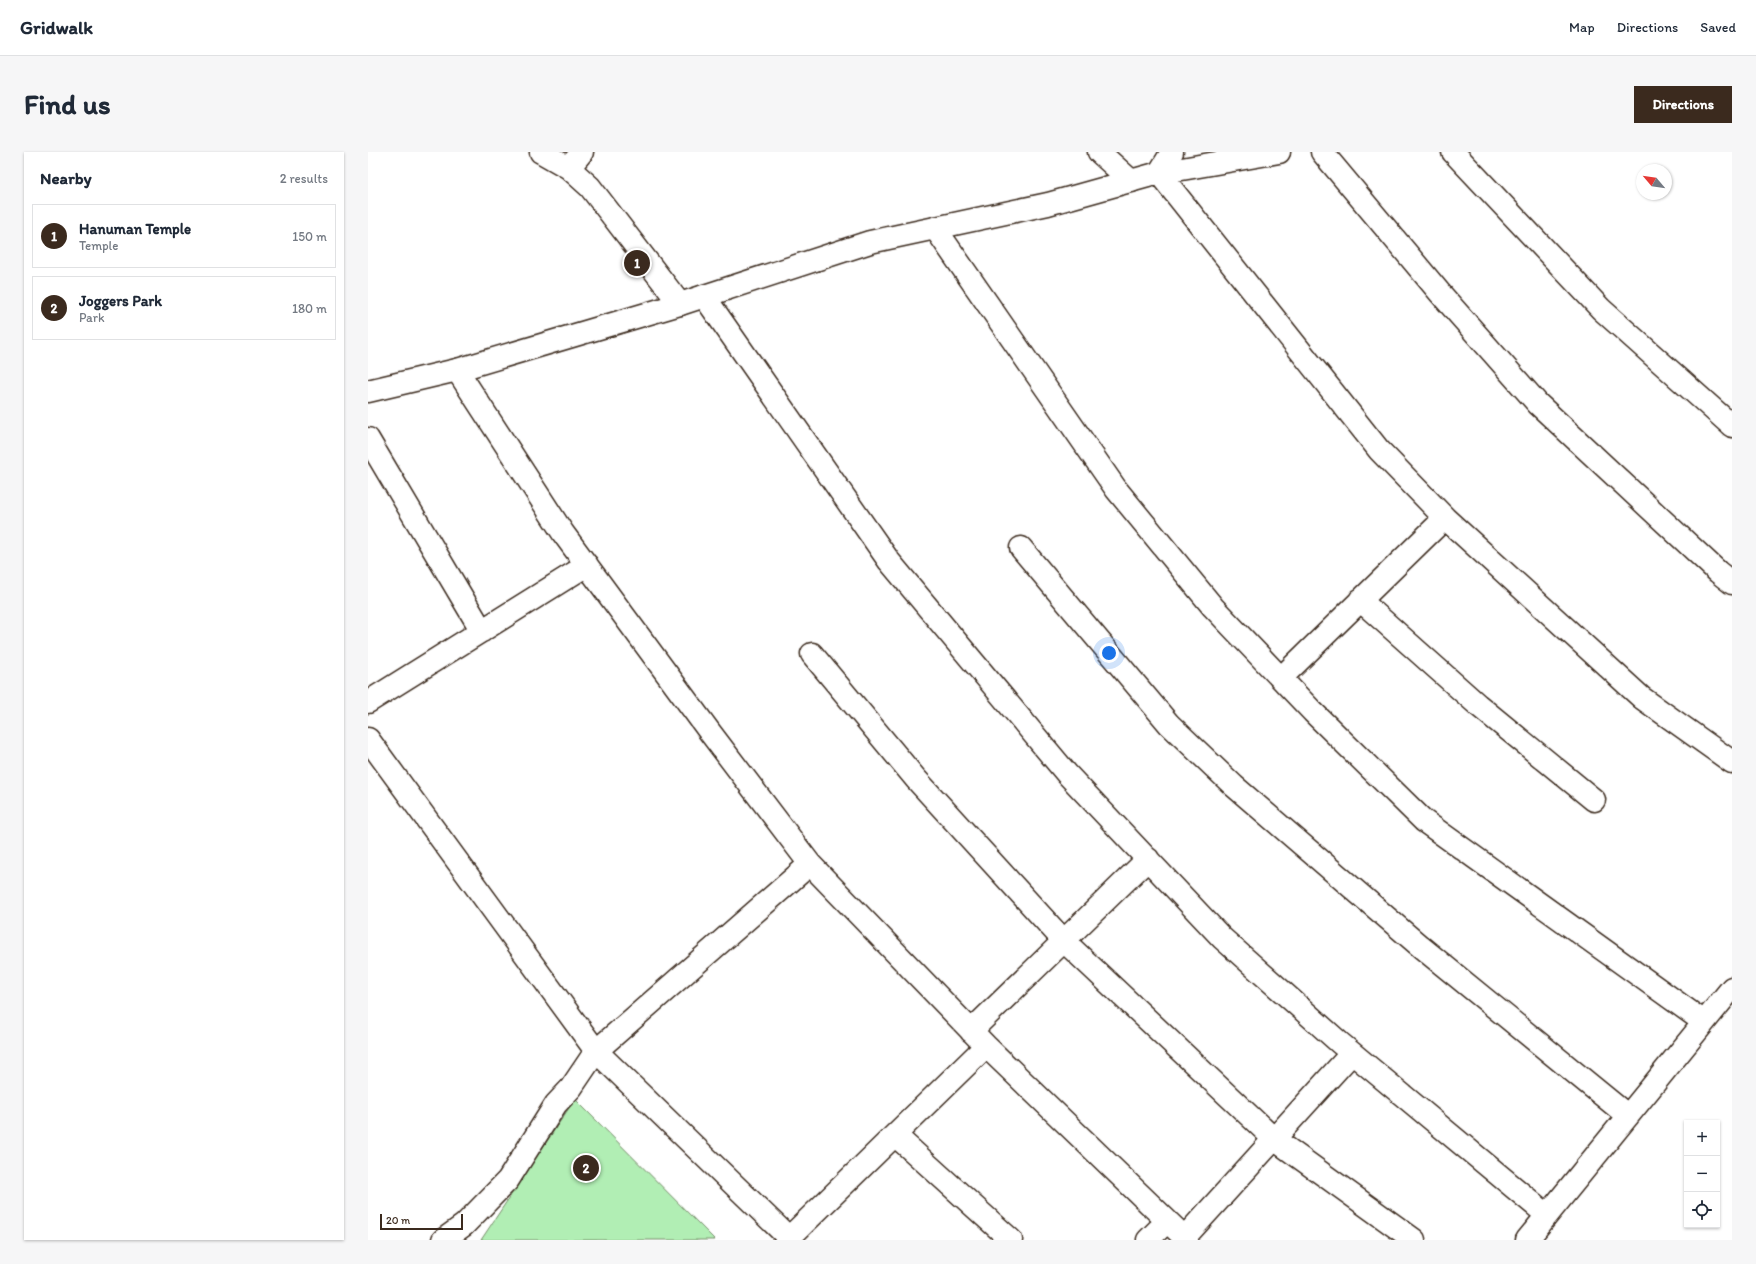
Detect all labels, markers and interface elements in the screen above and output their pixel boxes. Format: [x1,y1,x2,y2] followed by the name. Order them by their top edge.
[20,16,93,39] text: Gridwalk
[1569,19,1595,36] text: Map
[1617,19,1678,36] text: Directions
[1700,19,1736,36] text: Saved
[1634,86,1732,123] button: Directions
[24,87,111,121] text: Find us
[1636,164,1672,200] north arrow
[40,168,92,188] text: Nearby
[280,171,328,186] text: 2 results
[79,220,191,238] text: Hanuman Temple
[51,229,57,244] text: 1
[292,229,327,244] text: 150 m
[79,238,118,253] text: Temple
[624,248,650,278] pin: 1
[79,292,162,310] text: Joggers Park
[51,301,57,316] text: 2
[292,301,327,316] text: 180 m
[79,310,105,325] text: Park
[1099,643,1119,663] your location
[1684,1120,1720,1228] map controls
[1684,1120,1720,1156] button: +
[573,1153,599,1183] pin: 2
[1684,1156,1720,1192] button: −
[1684,1192,1720,1228] button: locate
[380,1212,463,1231] scale bar
[386,1214,410,1227] text: 20 m

